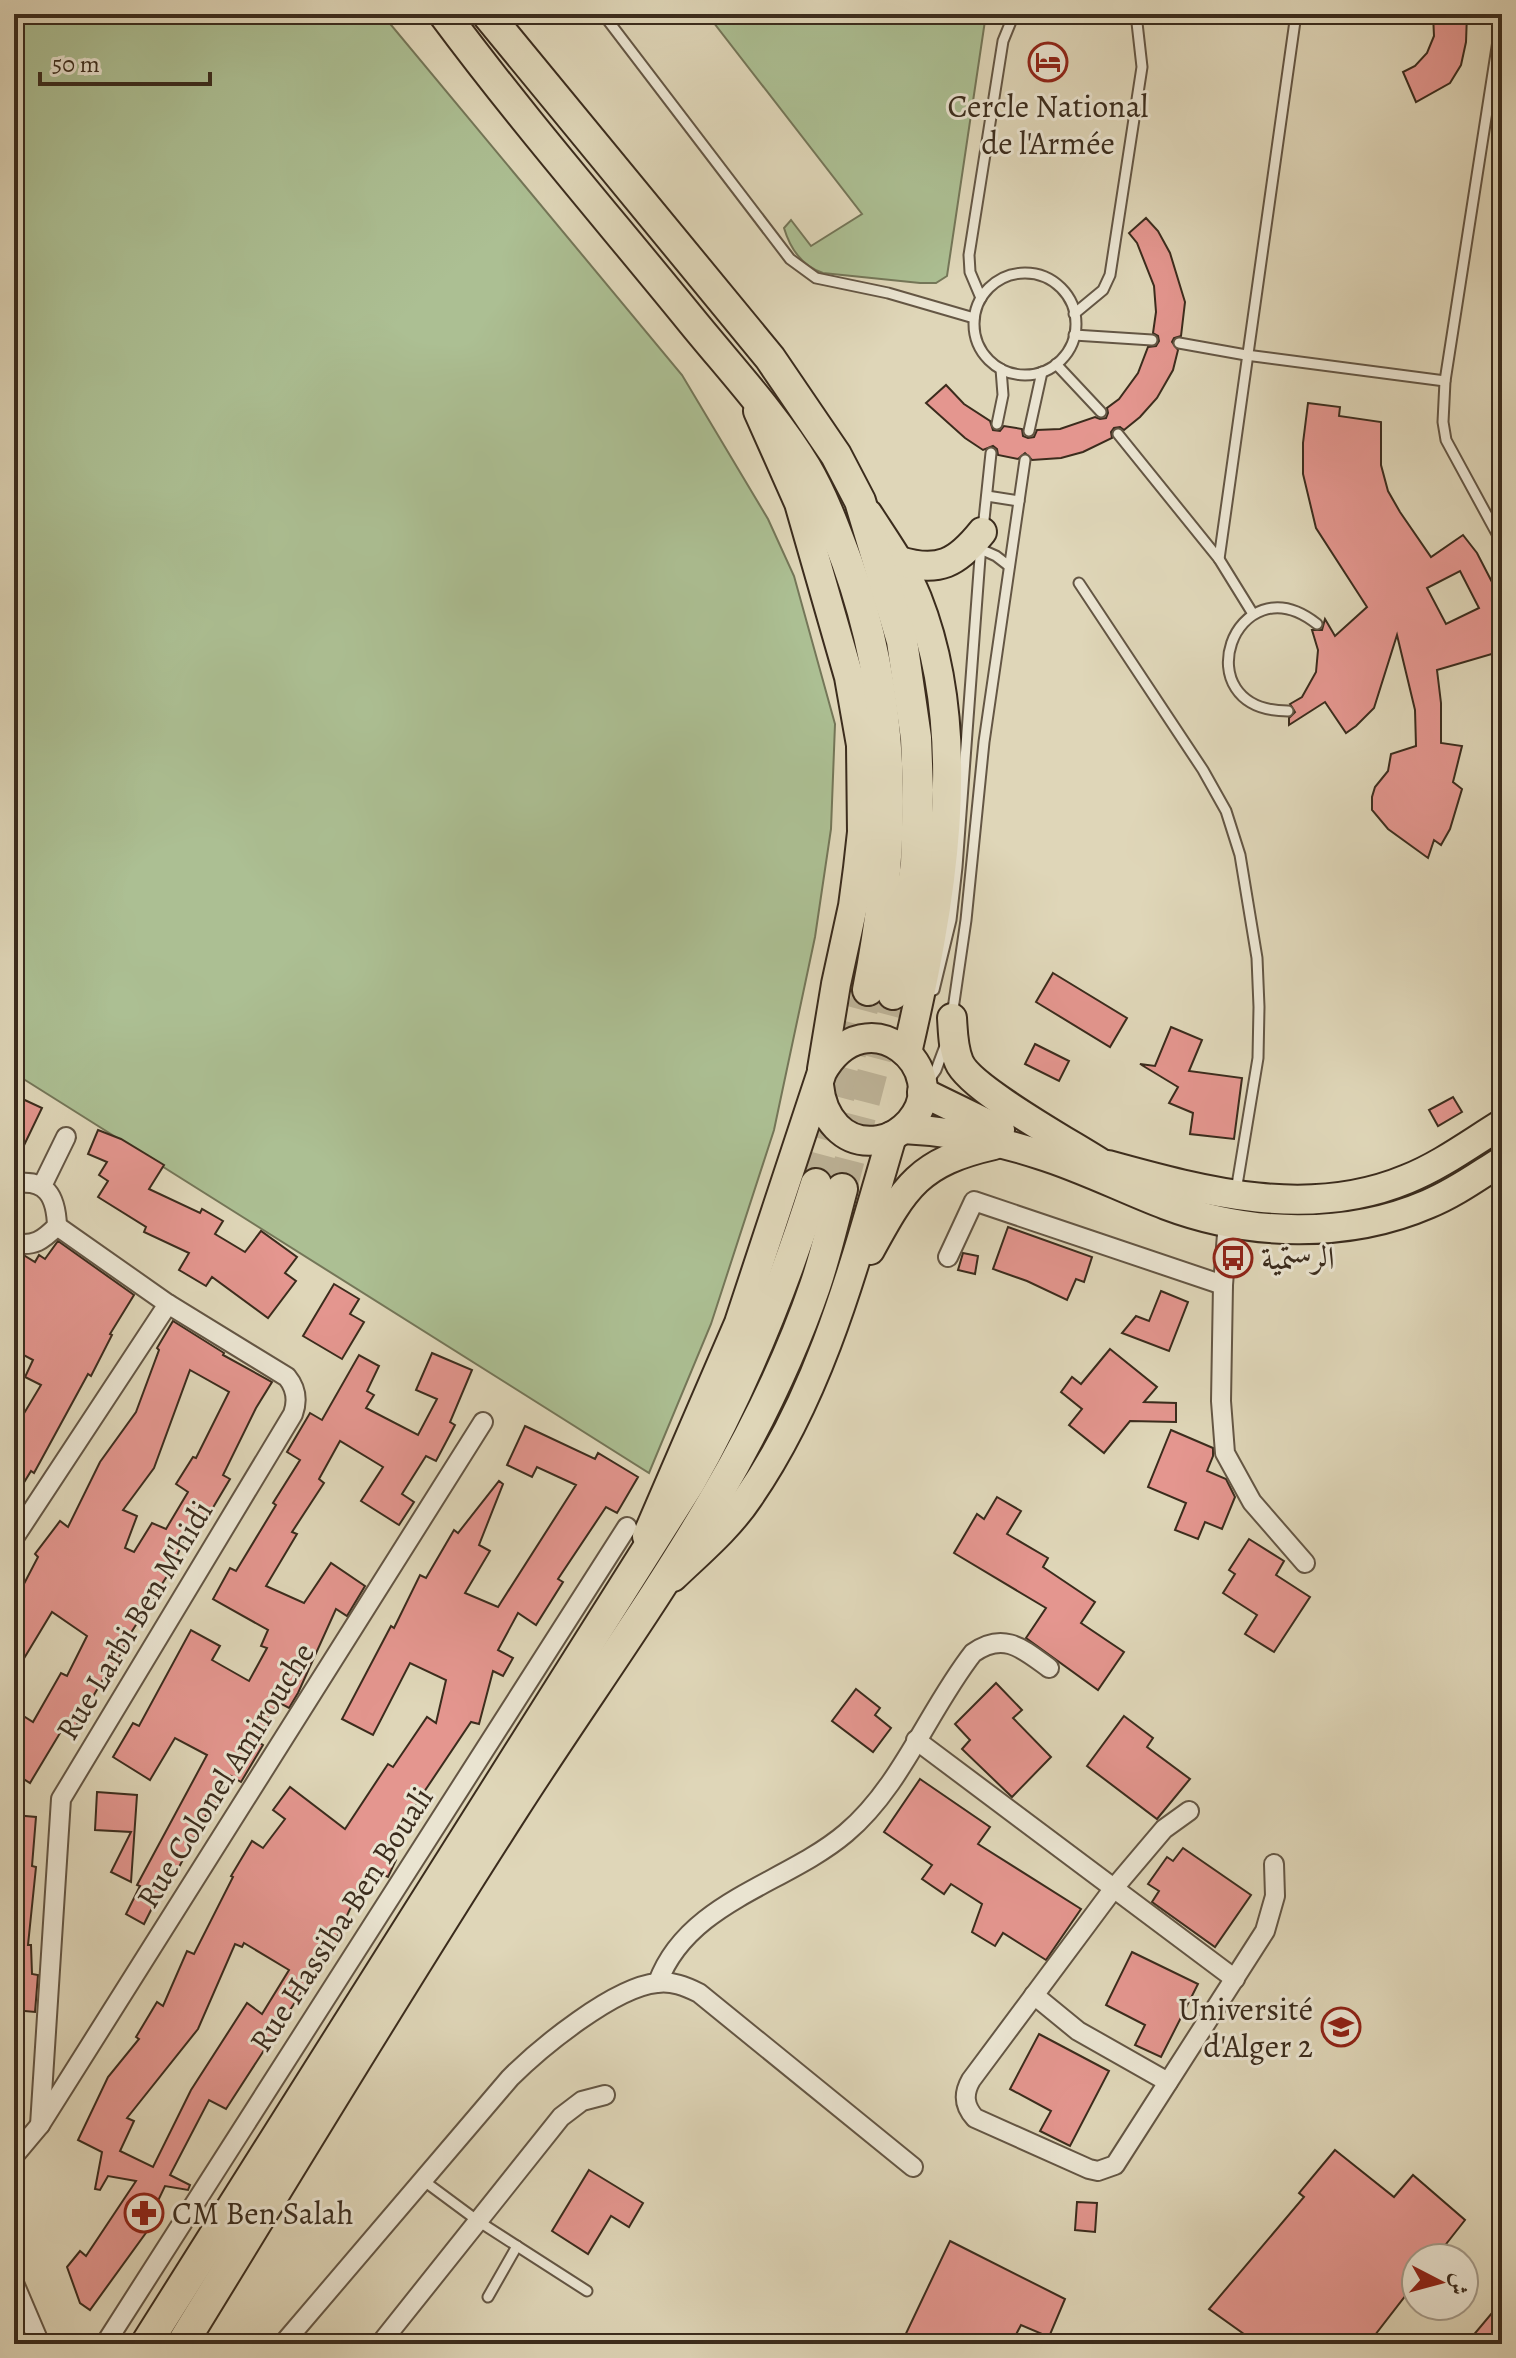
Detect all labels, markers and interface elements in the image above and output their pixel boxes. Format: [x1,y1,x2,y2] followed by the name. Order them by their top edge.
[40,36,210,86] scale bar
[1027,41,1069,83] hotel icon: Cercle National de l'Armée
[52,48,100,80] text: 50 m
[948,84,1149,165] place label: Cercle National de l'Armée
[1261,1236,1335,1280] place label: الرستمية
[1212,1237,1254,1279] bus stop icon: الرستمية
[45,1492,223,1748] street label: Rue Larbi Ben M'hidi
[125,1634,325,1916] street label: Rue Colonel Amirouche
[239,1778,443,2060] street label: Rue Hassiba Ben Bouali
[1178,1987,1313,2068] place label: Université d'Alger 2
[1320,2006,1362,2048] school or university icon: Université d'Alger 2
[172,2191,354,2235] place label: CM Ben Salah
[123,2192,165,2234] pharmacy icon: CM Ben Salah
[1400,2242,1480,2322] north arrow
[1443,2272,1475,2296] text: ش

